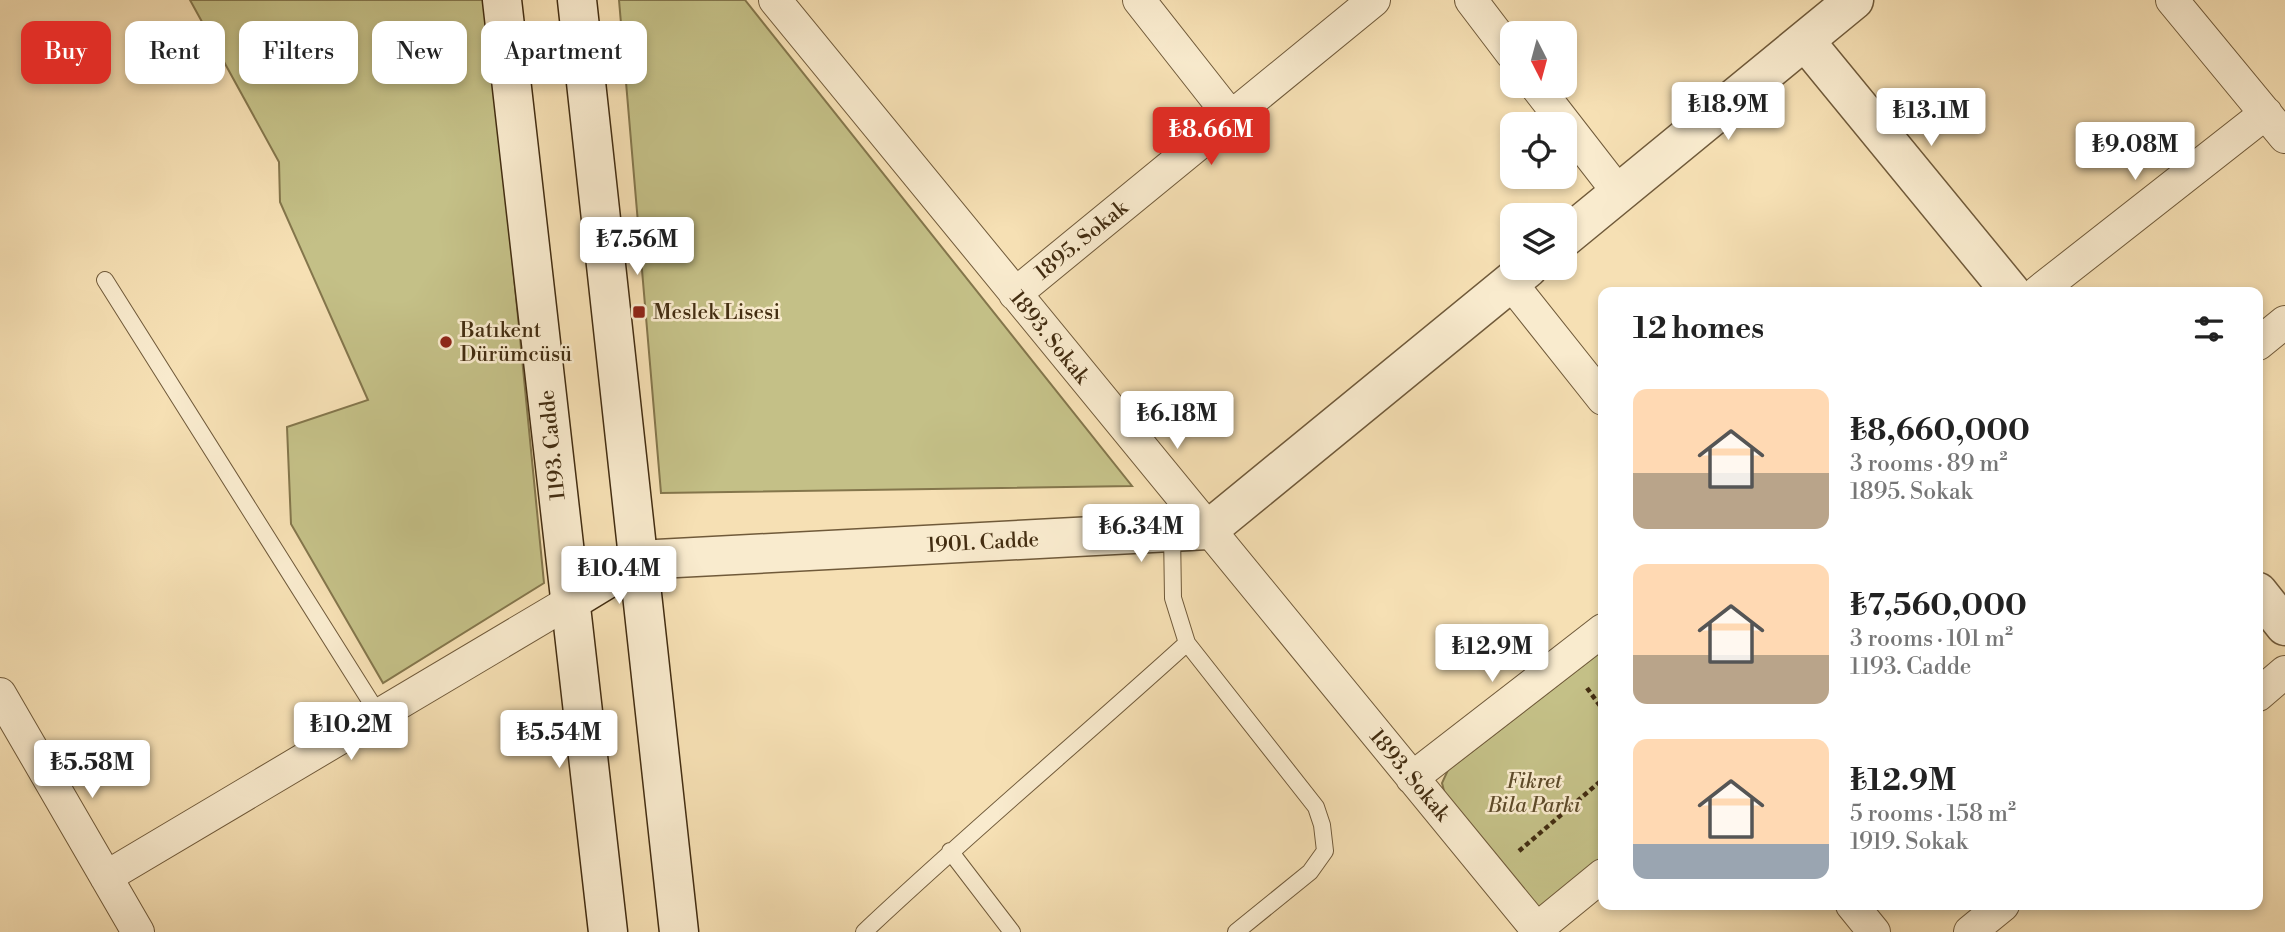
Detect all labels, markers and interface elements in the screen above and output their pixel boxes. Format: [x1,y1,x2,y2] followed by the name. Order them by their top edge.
[21,21,111,84] chip: Buy
[125,21,225,84] chip: Rent
[239,21,358,84] chip: Filters
[372,21,467,84] chip: New
[481,21,647,84] chip: Apartment
[1500,21,1577,98] north arrow
[1500,21,1577,280] map controls
[1671,82,1785,142] pin: ₺18.9M
[1874,88,1988,148] pin: ₺13.1M
[1688,91,1768,119] text: ₺18.9M
[1893,97,1969,125] text: ₺13.1M
[1154,108,1268,167] pin: ₺8.66M
[1500,112,1577,189] button: locate
[1169,116,1253,144] text: ₺8.66M
[2078,122,2192,182] pin: ₺9.08M
[2092,131,2178,159] text: ₺9.08M
[1030,195,1134,286] street label: 1895. Sokak
[1500,203,1577,280] button: layers
[580,218,694,277] pin: ₺7.56M
[596,226,678,254] text: ₺7.56M
[1004,286,1095,390] street label: 1893. Sokak
[653,300,780,326] place label: Meslek Lisesi
[631,304,647,320] marker: Meslek Lisesi
[1633,310,1764,348] text: 12 homes
[2190,310,2228,348] icon: filters
[459,318,572,368] place label: Batıkent Dürümcüsü
[438,334,454,350] marker: Batıkent Dürümcüsü
[534,388,572,501] street label: 1193. Cadde
[1120,392,1234,451] pin: ₺6.18M
[1137,400,1217,428] text: ₺6.18M
[1850,412,2030,450] text: ₺8,660,000
[1689,417,1773,501] icon: home
[1850,450,2007,478] text: 3 rooms · 89 m²
[1850,478,1973,506] text: 1895. Sokak
[1084,504,1198,564] pin: ₺6.34M
[1099,513,1184,541] text: ₺6.34M
[926,527,1040,559] street label: 1901. Cadde
[562,546,676,606] pin: ₺10.4M
[577,555,661,583] text: ₺10.4M
[1850,587,2027,625] text: ₺7,560,000
[1689,592,1773,676] icon: home
[1435,624,1549,684] pin: ₺12.9M
[1850,625,2013,653] text: 3 rooms · 101 m²
[1451,633,1533,661] text: ₺12.9M
[1850,653,1972,681] text: 1193. Cadde
[294,702,408,762] pin: ₺10.2M
[502,710,616,770] pin: ₺5.54M
[310,711,392,739] text: ₺10.2M
[516,719,602,747] text: ₺5.54M
[1363,724,1456,828] street label: 1893. Sokak
[35,740,149,800] pin: ₺5.58M
[50,749,134,777] text: ₺5.58M
[1850,762,1956,800] text: ₺12.9M
[1689,767,1773,851] icon: home
[1486,769,1581,819] park label: Fikret Bila Parkı
[1850,800,2016,828] text: 5 rooms · 158 m²
[1850,828,1968,856] text: 1919. Sokak

